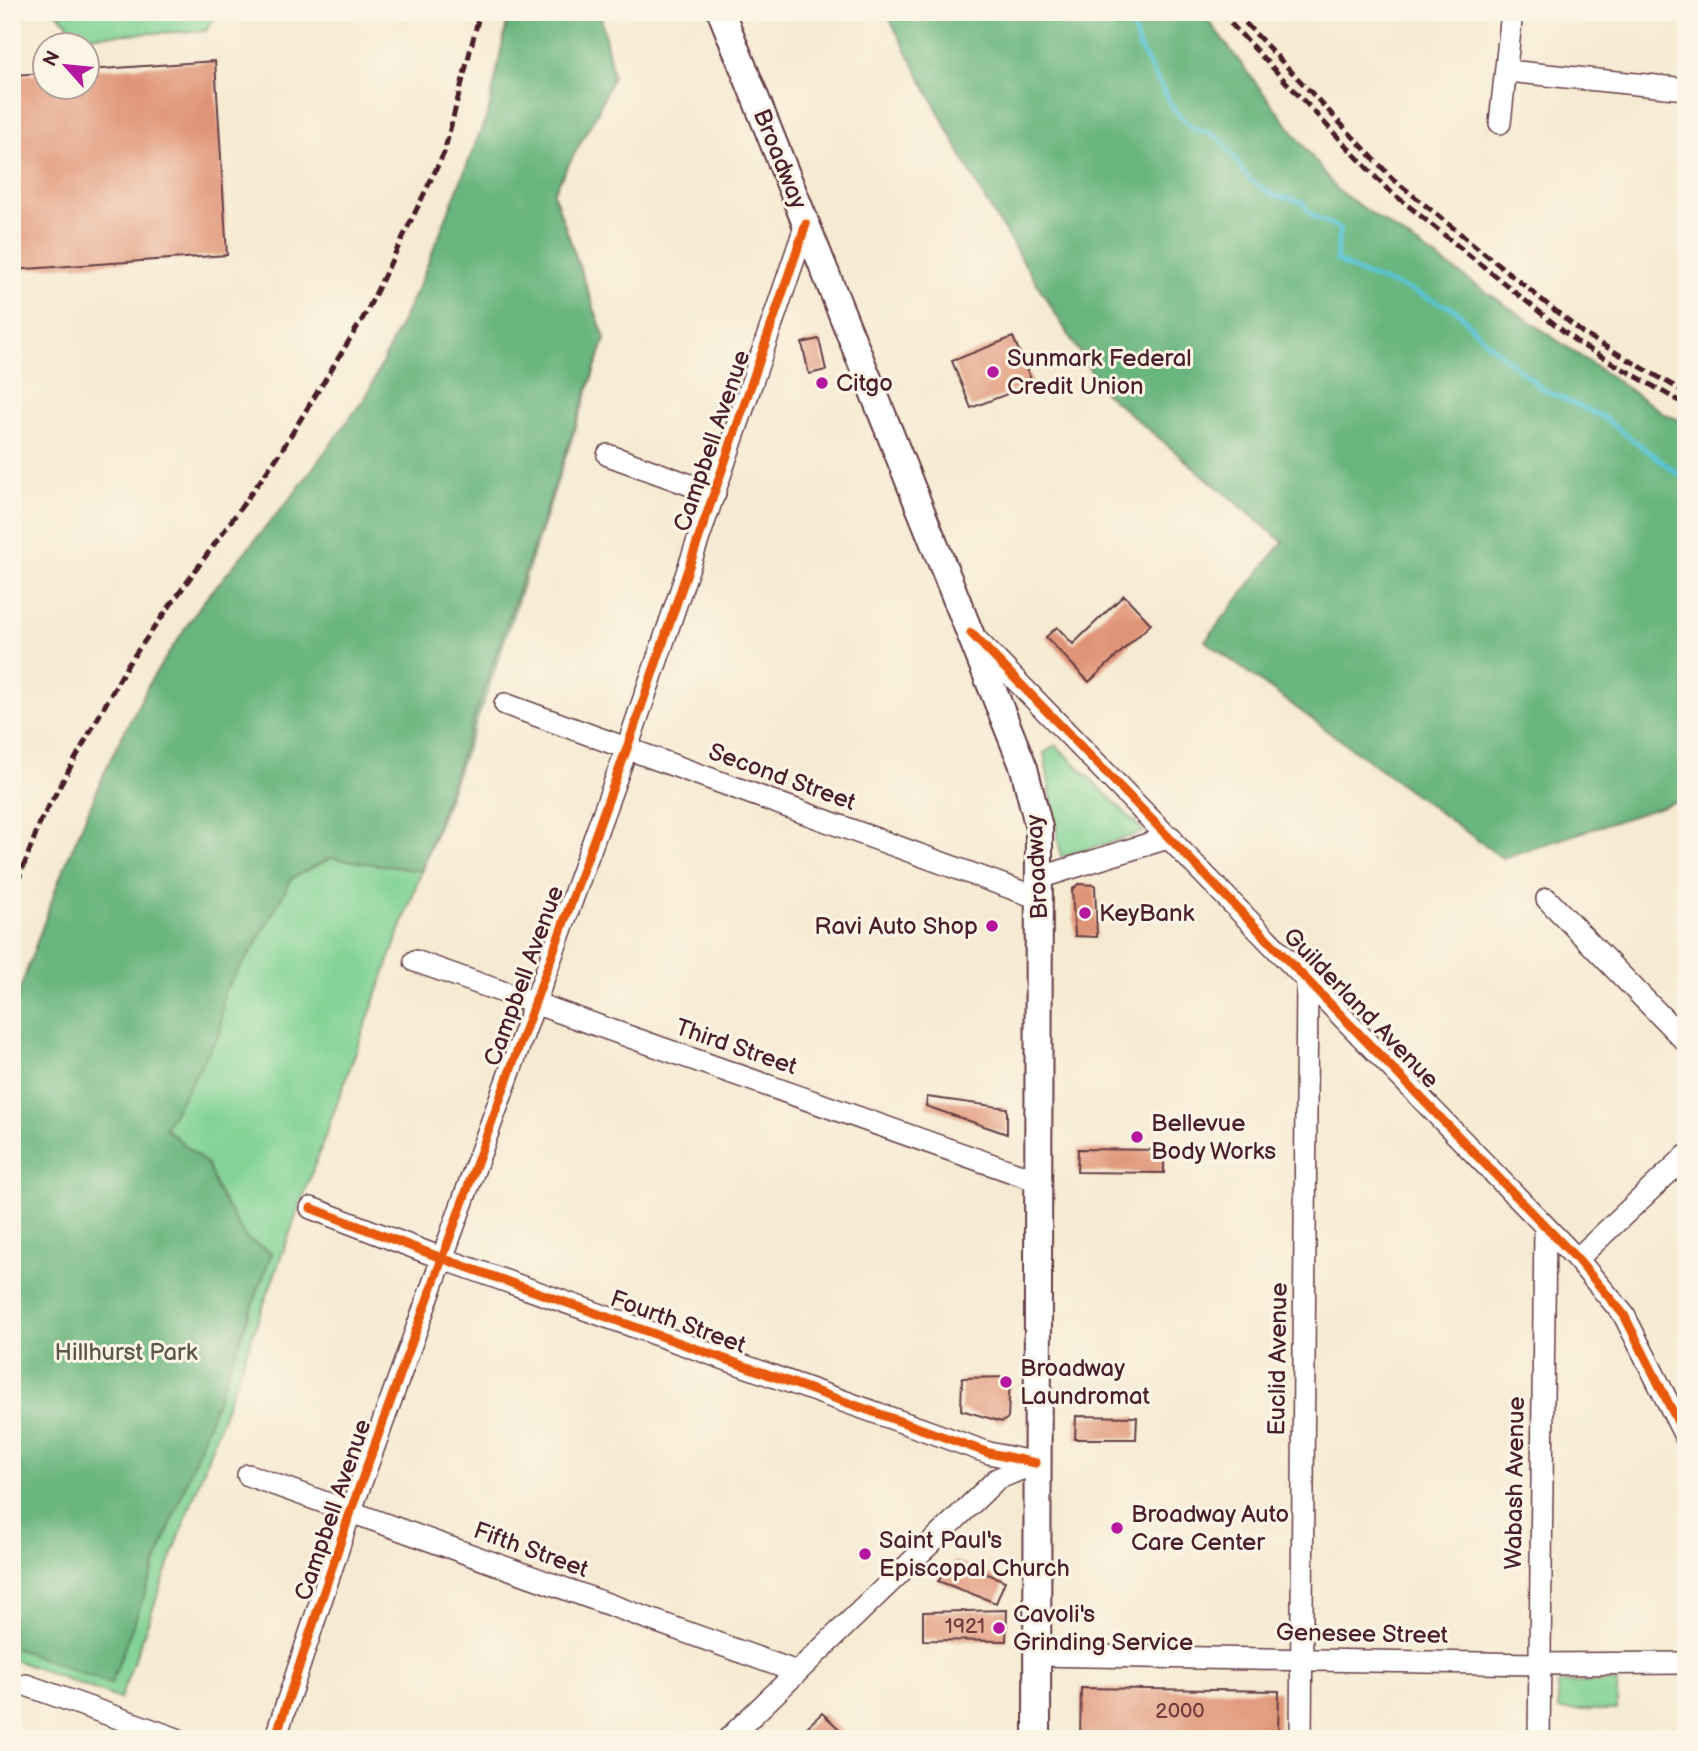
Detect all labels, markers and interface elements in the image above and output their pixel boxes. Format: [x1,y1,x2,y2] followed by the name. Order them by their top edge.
[32,32,102,102] north arrow
[39,47,66,71] text: N
[747,105,813,213] street label: Broadway
[1007,344,1192,401] place label: Sunmark Federal Credit Union
[667,347,757,535] street label: Campbell Avenue
[985,364,1001,380] marker: Sunmark Federal Credit Union
[836,369,893,398] place label: Citgo
[814,375,830,391] marker: Citgo
[705,737,860,817] street label: Second Street
[1020,814,1054,920] street label: Broadway
[478,882,570,1070] street label: Campbell Avenue
[1099,899,1195,928] place label: KeyBank
[1077,905,1093,921] marker: KeyBank
[814,912,978,941] place label: Ravi Auto Shop
[984,918,1000,934] marker: Ravi Auto Shop
[1277,922,1445,1094] street label: Guilderland Avenue
[671,1013,801,1082] street label: Third Street
[1151,1109,1276,1166] place label: Bellevue Body Works
[1129,1129,1145,1145] marker: Bellevue Body Works
[1262,1282,1294,1436] street label: Euclid Avenue
[606,1284,750,1360] street label: Fourth Street
[55,1338,198,1367] park label: Hillhurst Park
[1020,1354,1151,1411] place label: Broadway Laundromat
[998,1374,1014,1390] marker: Broadway Laundromat
[1499,1396,1531,1570] street label: Wabash Avenue
[288,1416,378,1604] street label: Campbell Avenue
[1131,1500,1289,1557] place label: Broadway Auto Care Center
[470,1516,593,1584] street label: Fifth Street
[1109,1520,1125,1536] marker: Broadway Auto Care Center
[879,1526,1070,1583] place label: Saint Paul's Episcopal Church
[857,1546,873,1562] marker: Saint Paul's Episcopal Church
[1013,1600,1193,1657] place label: Cavoli's Grinding Service
[945,1614,985,1639] house number: 1921
[1276,1618,1449,1650] street label: Genesee Street
[991,1620,1007,1636] marker: Cavoli's Grinding Service
[1155,1699,1205,1724] house number: 2000

